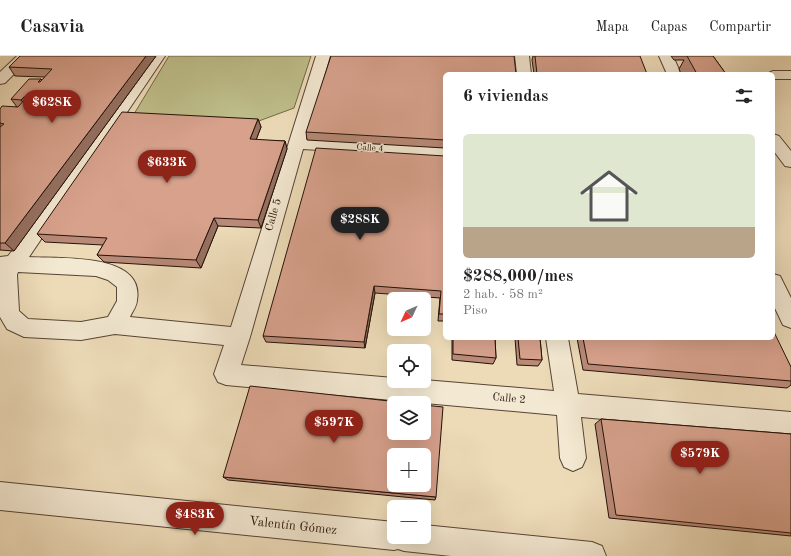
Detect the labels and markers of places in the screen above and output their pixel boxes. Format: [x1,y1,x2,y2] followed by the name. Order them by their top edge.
[24,90,80,124] pin: $628K
[139,150,195,184] pin: $633K
[332,207,388,241] pin: $288K
[306,410,362,444] pin: $597K
[672,441,728,475] pin: $579K
[167,502,223,536] pin: $483K

